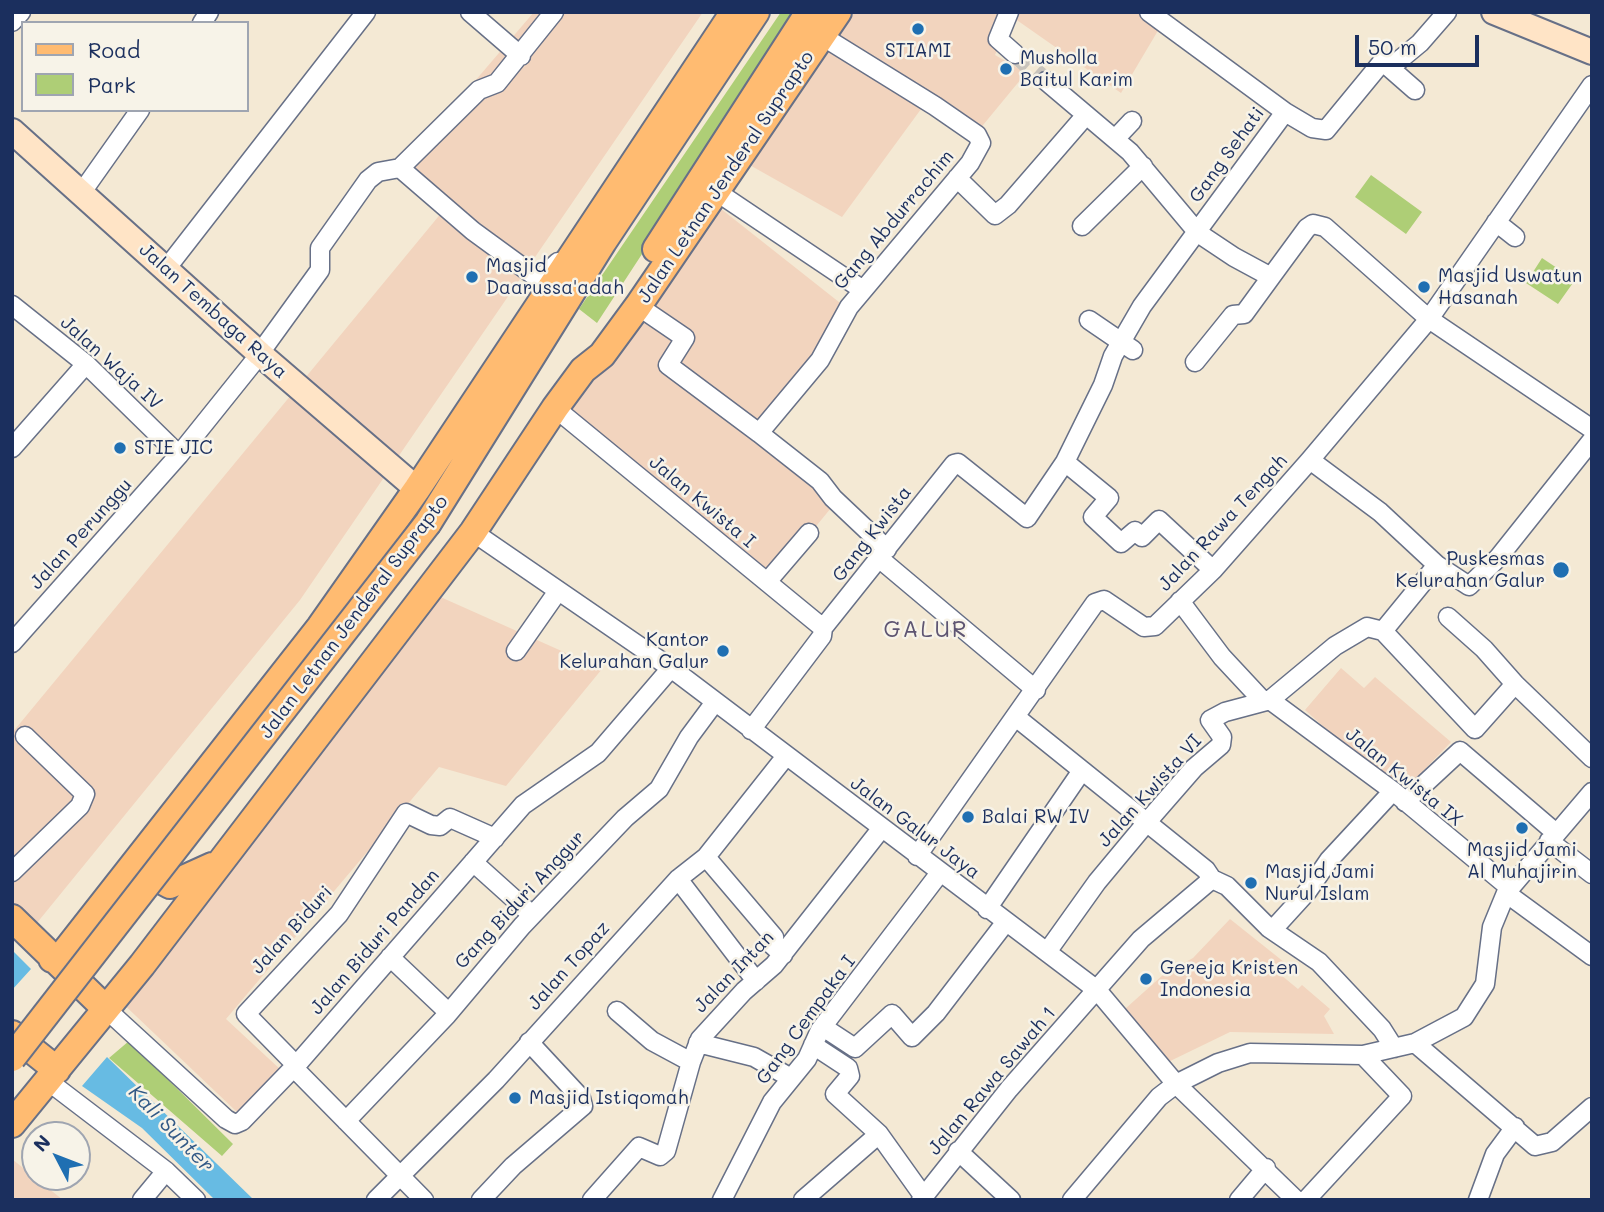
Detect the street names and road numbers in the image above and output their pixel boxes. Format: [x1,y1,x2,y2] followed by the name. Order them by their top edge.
[633,47,819,307] street label: Jalan Letnan Jenderal Suprapto
[1185,103,1269,207] street label: Gang Sehati
[829,146,959,294] street label: Gang Abdurrachim
[134,238,292,384] street label: Jalan Tembaga Raya
[55,311,167,415] street label: Jalan Waja IV
[1154,450,1292,596] street label: Jalan Rawa Tengah
[644,451,760,553] street label: Jalan Kwista I
[25,474,137,594] street label: Jalan Perunggu
[828,482,916,586] street label: Gang Kwista
[255,491,453,743] street label: Jalan Letnan Jenderal Suprapto
[1341,723,1467,831] street label: Jalan Kwista IX
[1093,730,1207,852] street label: Jalan Kwista VI
[846,772,984,884] street label: Jalan Galur Jaya
[450,826,590,974] street label: Gang Biduri Anggur
[306,865,444,1019] street label: Jalan Biduri Pandan
[246,881,338,979] street label: Jalan Biduri
[523,917,615,1015] street label: Jalan Topaz
[689,926,779,1018] street label: Jalan Intan
[752,951,860,1089] street label: Gang Cempaka I
[923,1002,1061,1160] street label: Jalan Rawa Sawah 1

